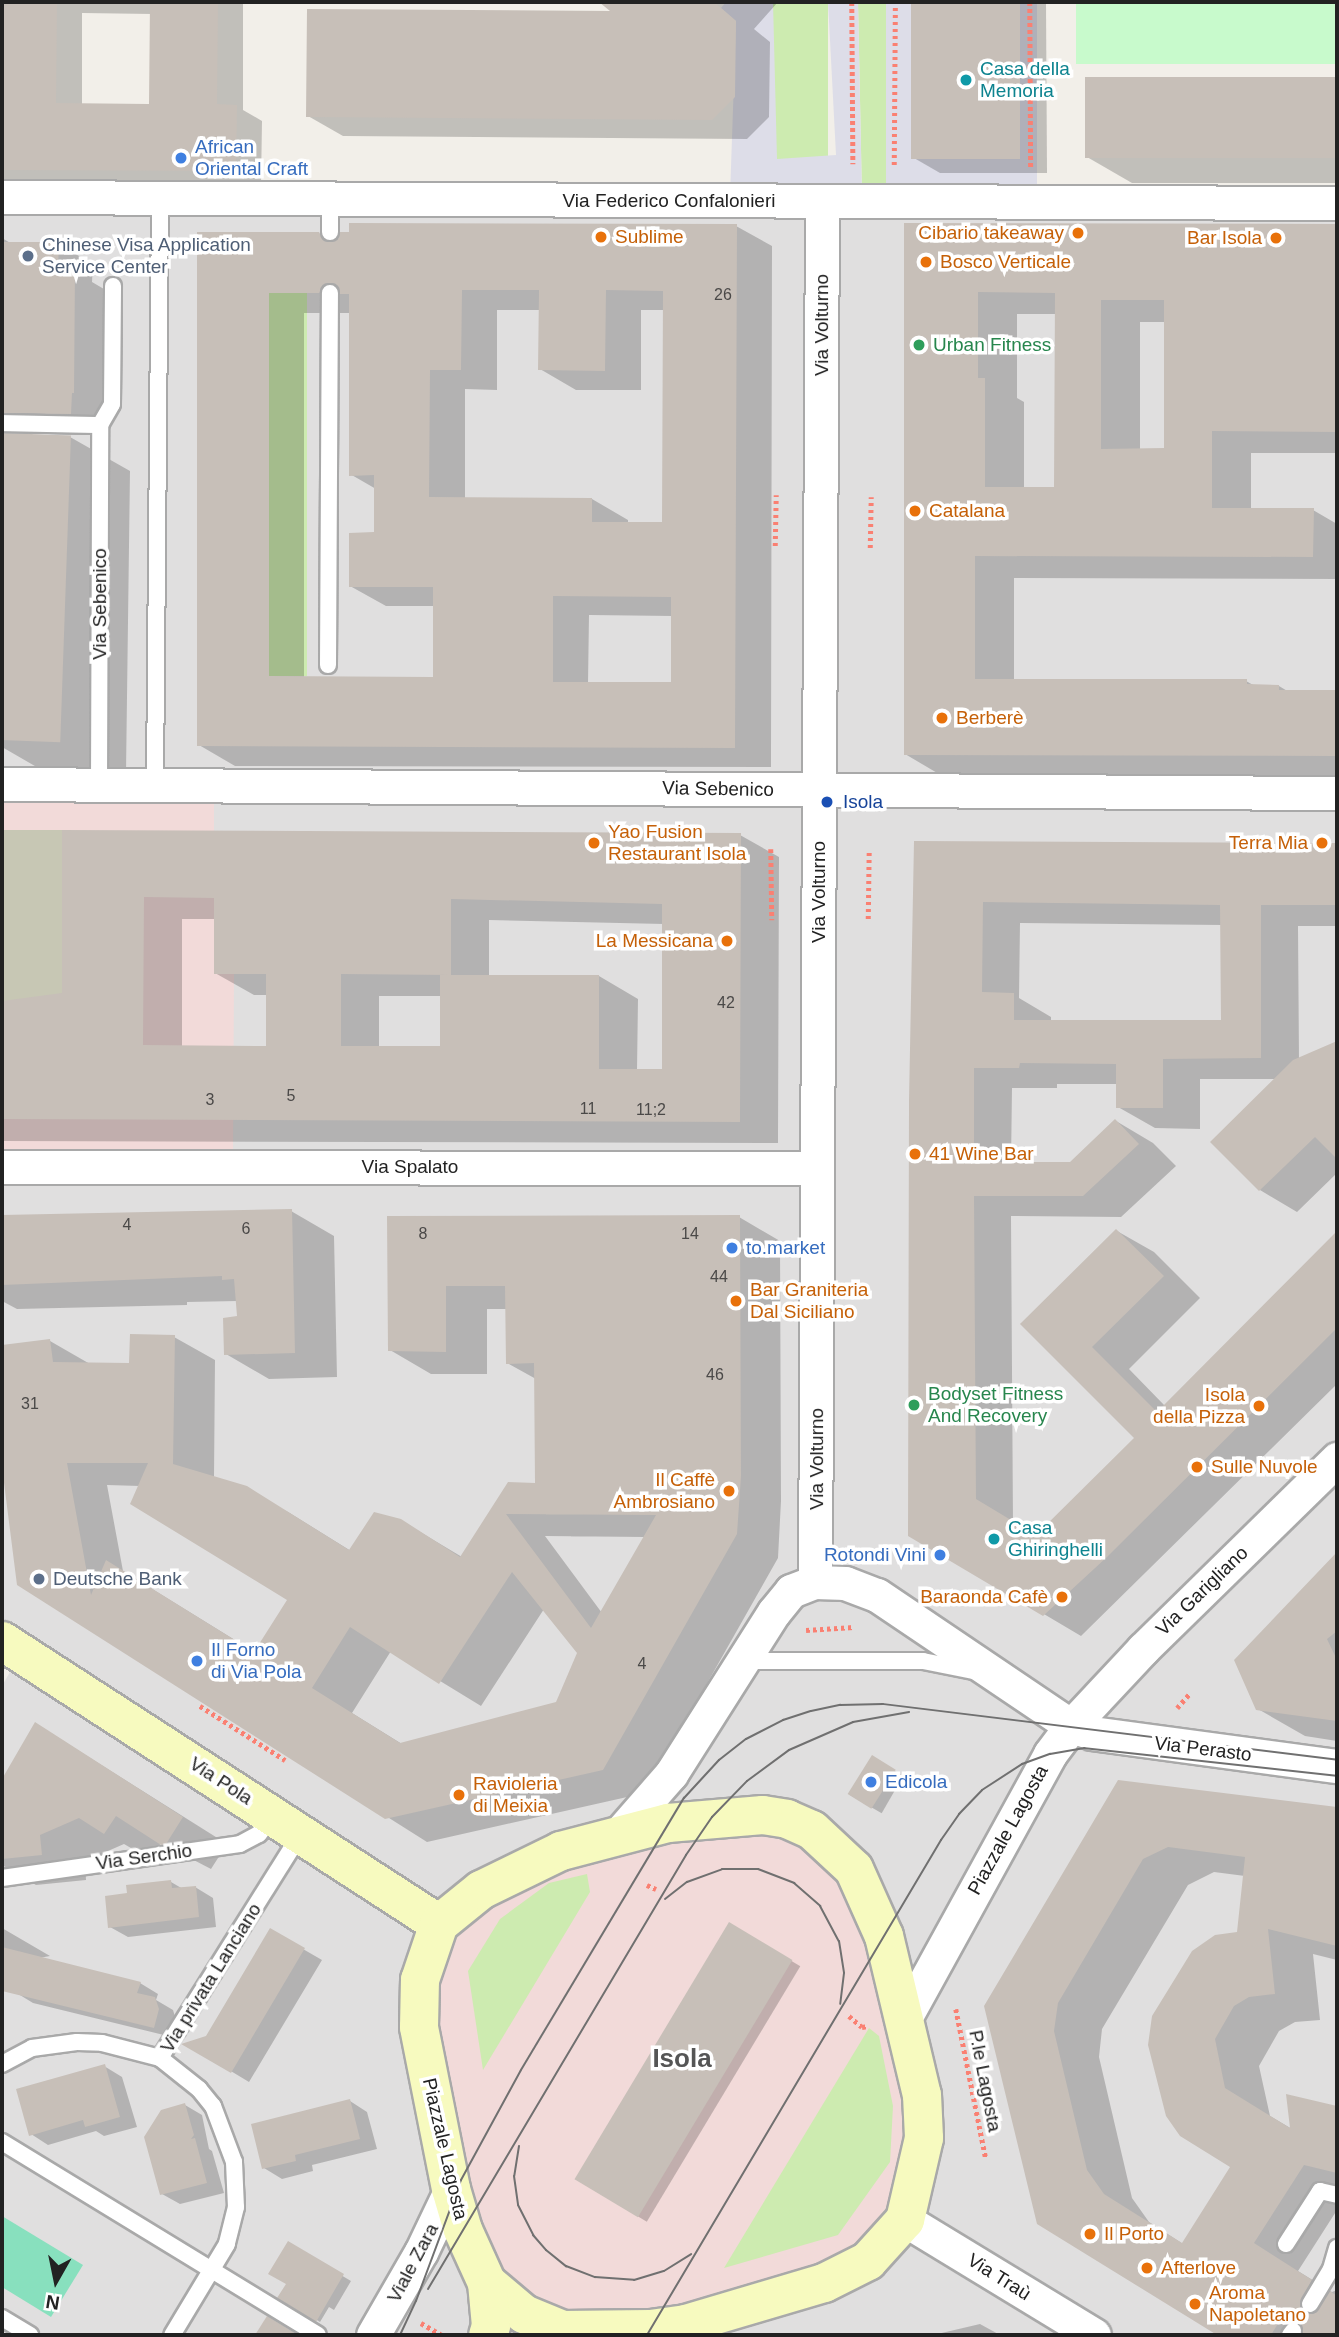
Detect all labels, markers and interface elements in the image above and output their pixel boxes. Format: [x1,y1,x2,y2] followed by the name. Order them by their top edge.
[980,58,1070,102] place label: Casa della Memoria
[958,72,974,88] marker: Casa della Memoria
[195,136,308,180] place label: African Oriental Craft
[173,150,189,166] marker: African Oriental Craft
[563,190,775,212] street label: Via Federico Confalonieri
[918,222,1064,244] place label: Cibario takeaway
[1070,225,1086,241] marker: Cibario takeaway
[615,226,684,248] place label: Sublime
[1187,227,1262,249] place label: Bar Isola
[593,229,609,245] marker: Sublime
[1268,230,1284,246] marker: Bar Isola
[42,234,252,278] place label: Chinese Visa Application Service Center
[20,248,36,264] marker: Chinese Visa Application Service Center
[940,251,1071,273] place label: Bosco Verticale
[918,254,934,270] marker: Bosco Verticale
[811,274,833,376] street label: Via Volturno
[714,285,732,305] house number: 26
[933,334,1051,356] place label: Urban Fitness
[911,337,927,353] marker: Urban Fitness
[929,500,1005,522] place label: Catalana
[907,503,923,519] marker: Catalana
[89,548,111,660] street label: Via Sebenico
[956,707,1024,729] place label: Berberè
[934,710,950,726] marker: Berberè
[662,777,774,801] street label: Via Sebenico
[843,791,883,813] place label: Isola
[817,792,837,812] marker: Isola
[608,821,746,865] place label: Yao Fusion Restaurant Isola
[1229,832,1308,854] place label: Terra Mia
[586,835,602,851] marker: Yao Fusion Restaurant Isola
[1314,835,1330,851] marker: Terra Mia
[808,841,830,943] street label: Via Volturno
[596,930,713,952] place label: La Messicana
[719,933,735,949] marker: La Messicana
[717,993,735,1013] house number: 42
[287,1086,295,1106] house number: 5
[206,1090,214,1110] house number: 3
[580,1099,596,1119] house number: 11
[636,1100,666,1120] house number: 11;2
[929,1143,1034,1165] place label: 41 Wine Bar
[907,1146,923,1162] marker: 41 Wine Bar
[362,1156,458,1178] street label: Via Spalato
[123,1215,131,1235] house number: 4
[242,1219,250,1239] house number: 6
[419,1224,427,1244] house number: 8
[681,1224,699,1244] house number: 14
[746,1237,825,1259] place label: to.market
[724,1240,740,1256] marker: to.market
[710,1267,728,1287] house number: 44
[750,1279,868,1323] place label: Bar Graniteria Dal Siciliano
[728,1293,744,1309] marker: Bar Graniteria Dal Siciliano
[706,1365,724,1385] house number: 46
[928,1383,1063,1427] place label: Bodyset Fitness And Recovery
[1153,1384,1245,1428] place label: Isola della Pizza
[21,1394,39,1414] house number: 31
[906,1397,922,1413] marker: Bodyset Fitness And Recovery
[1251,1398,1267,1414] marker: Isola della Pizza
[806,1408,828,1510] street label: Via Volturno
[1211,1456,1318,1478] place label: Sulle Nuvole
[1189,1459,1205,1475] marker: Sulle Nuvole
[614,1469,715,1513] place label: Il Caffè Ambrosiano
[721,1483,737,1499] marker: Il Caffè Ambrosiano
[1008,1517,1103,1561] place label: Casa Ghiringhelli
[986,1531,1002,1547] marker: Casa Ghiringhelli
[1151,1541,1253,1641] street label: Via Garigliano
[824,1544,926,1566] place label: Rotondi Vini
[932,1547,948,1563] marker: Rotondi Vini
[53,1568,182,1590] place label: Deutsche Bank
[31,1571,47,1587] marker: Deutsche Bank
[920,1586,1048,1608] place label: Baraonda Cafè
[1054,1589,1070,1605] marker: Baraonda Cafè
[211,1639,301,1683] place label: Il Forno di Via Pola
[189,1653,205,1669] marker: Il Forno di Via Pola
[638,1654,646,1674] house number: 4
[1153,1732,1253,1766] street label: Via Perasto
[185,1752,257,1810] street label: Via Pola
[963,1761,1053,1899] street label: Piazzale Lagosta
[885,1771,947,1793] place label: Edicola
[473,1773,557,1817] place label: Ravioleria di Meixia
[863,1774,879,1790] marker: Edicola
[451,1787,467,1803] marker: Ravioleria di Meixia
[94,1839,194,1875] street label: Via Serchio
[156,1899,266,2057] street label: Via privata Lanciano
[964,2028,1006,2134] street label: P.le Lagosta
[652,2043,712,2075] district label: Isola
[418,2076,472,2222] street label: Piazzale Lagosta
[383,2220,443,2306] street label: Viale Zara
[1104,2223,1164,2245] place label: Il Porto
[1082,2226,1098,2242] marker: Il Porto
[21,2246,91,2316] north arrow
[963,2249,1035,2305] street label: Via Traù
[1161,2257,1236,2279] place label: Afterlove
[1139,2260,1155,2276] marker: Afterlove
[1209,2282,1306,2326] place label: Aroma Napoletano
[44,2291,61,2314] text: N
[1187,2296,1203,2312] marker: Aroma Napoletano

